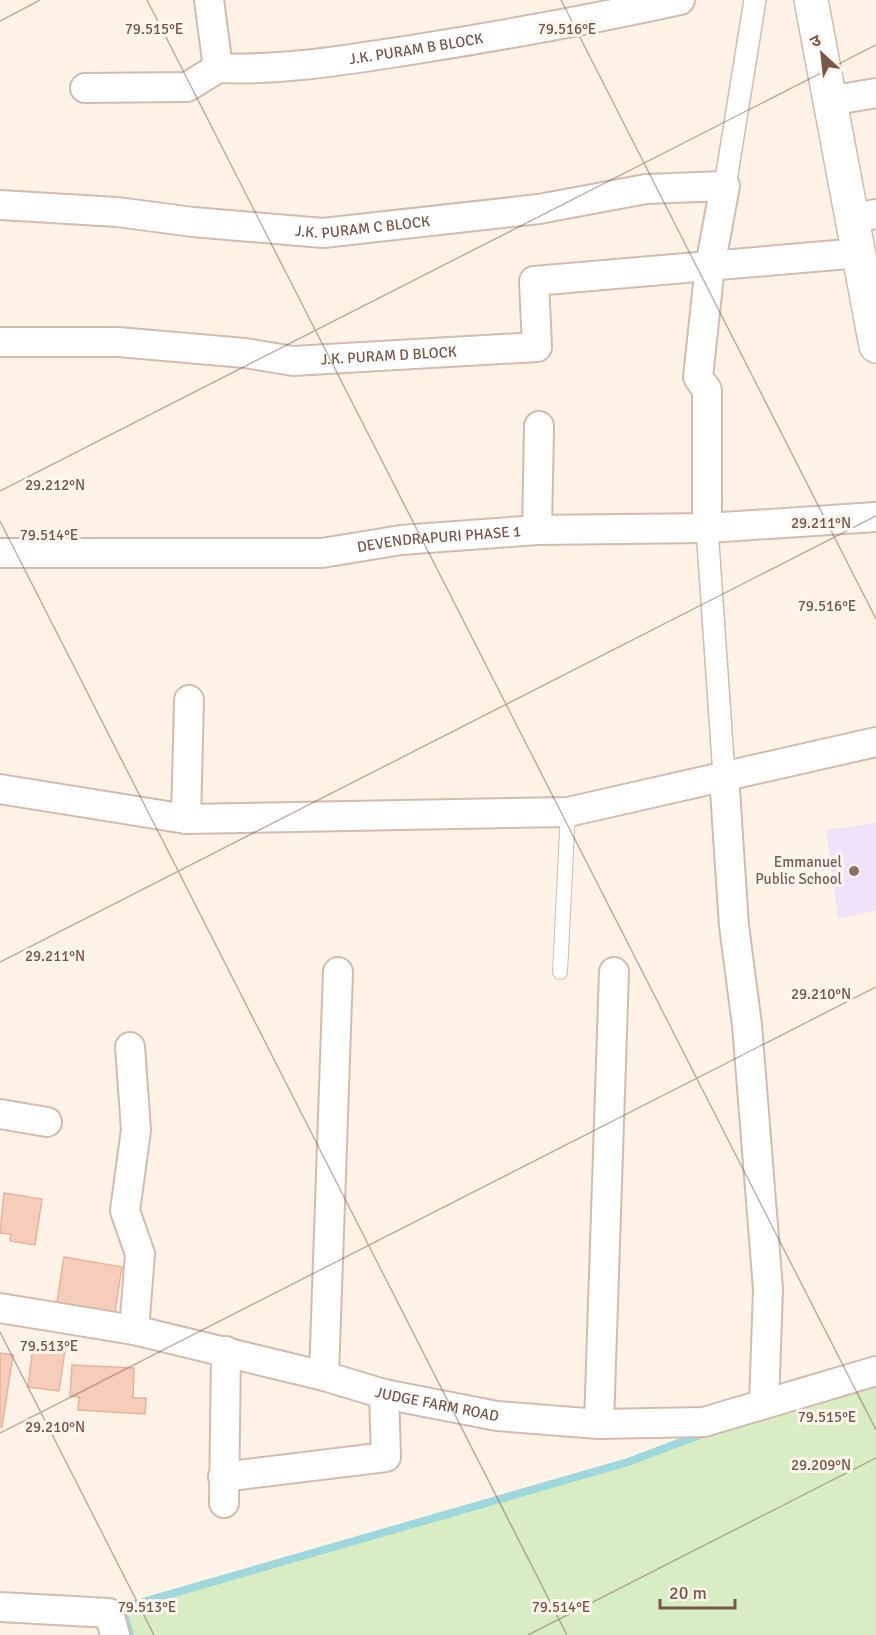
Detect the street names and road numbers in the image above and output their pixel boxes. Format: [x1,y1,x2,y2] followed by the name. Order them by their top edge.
[348,29,485,68] street label: J.K. PURAM B BLOCK
[294,212,431,242] street label: J.K. PURAM C BLOCK
[320,343,457,368] street label: J.K. PURAM D BLOCK
[356,522,522,556] street label: DEVENDRAPURI PHASE 1
[373,1383,501,1425] street label: JUDGE FARM ROAD

